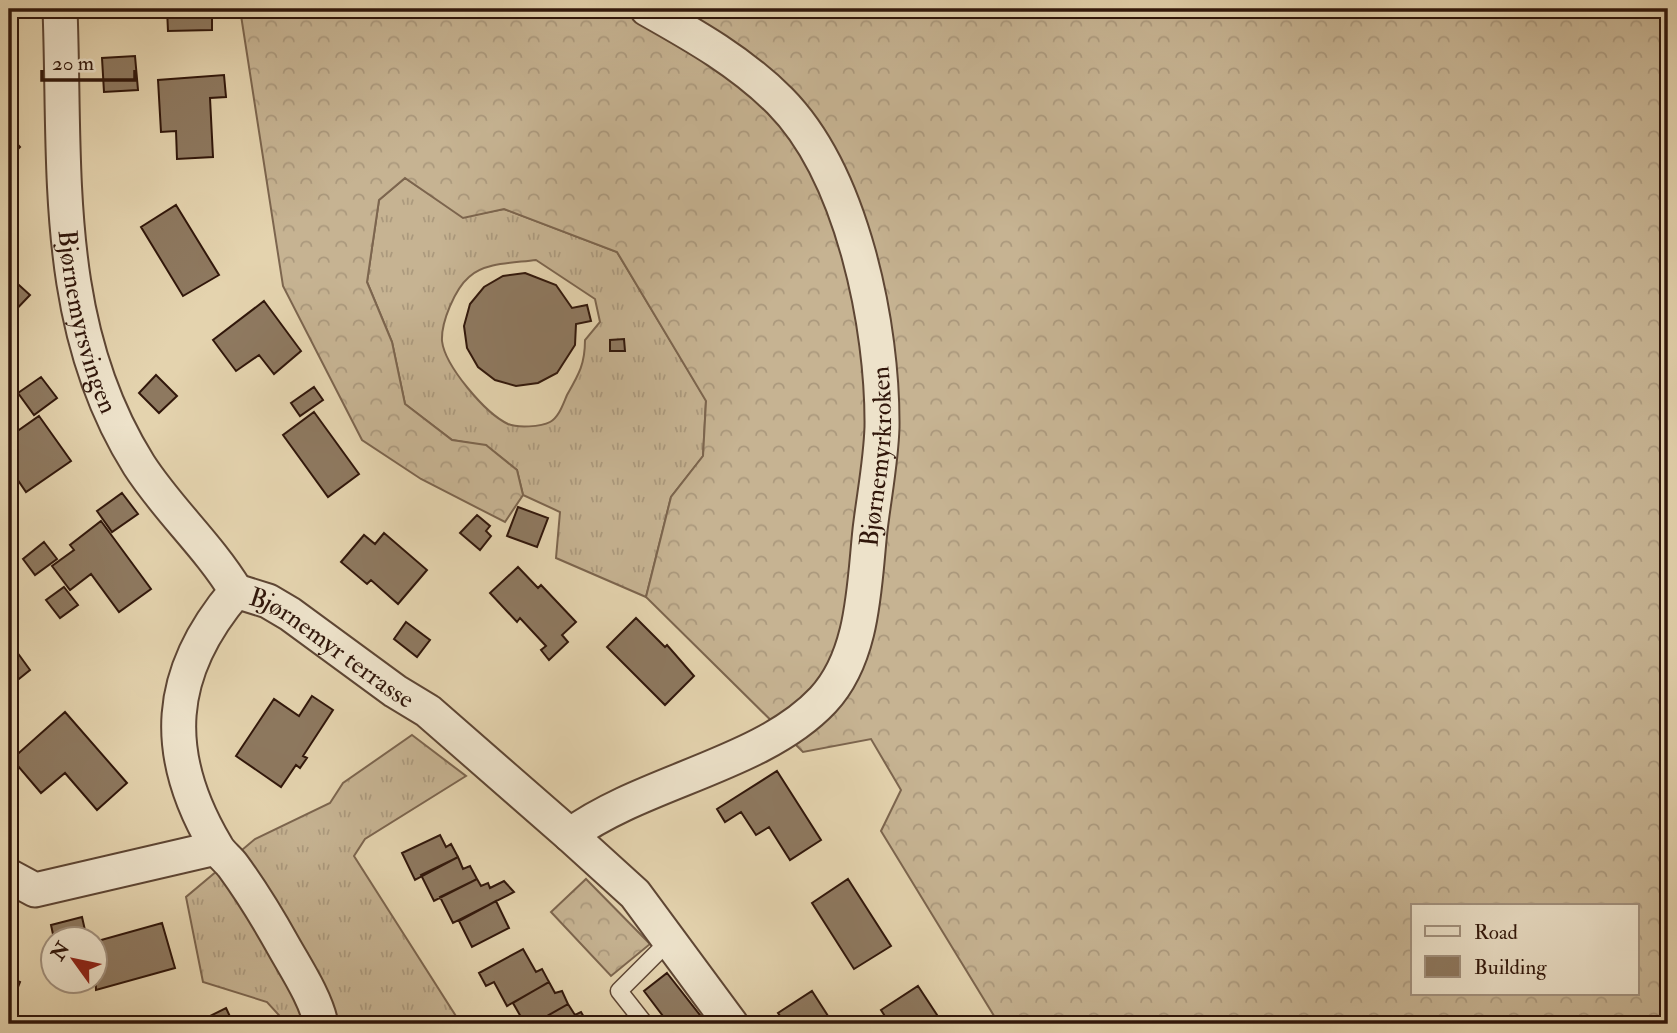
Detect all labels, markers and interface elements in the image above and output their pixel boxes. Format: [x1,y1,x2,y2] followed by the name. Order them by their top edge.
[42,38,135,82] scale bar
[52,50,94,77] text: 20 m
[50,228,124,419] street label: Bjørnemyrsvingen
[853,365,899,548] street label: Bjørnemyrkroken
[245,581,420,716] street label: Bjørnemyr terrasse
[1411,904,1638,995] legend
[1474,919,1519,946] text: Road
[38,925,108,995] north arrow
[45,937,76,966] text: N
[1474,954,1547,981] text: Building

